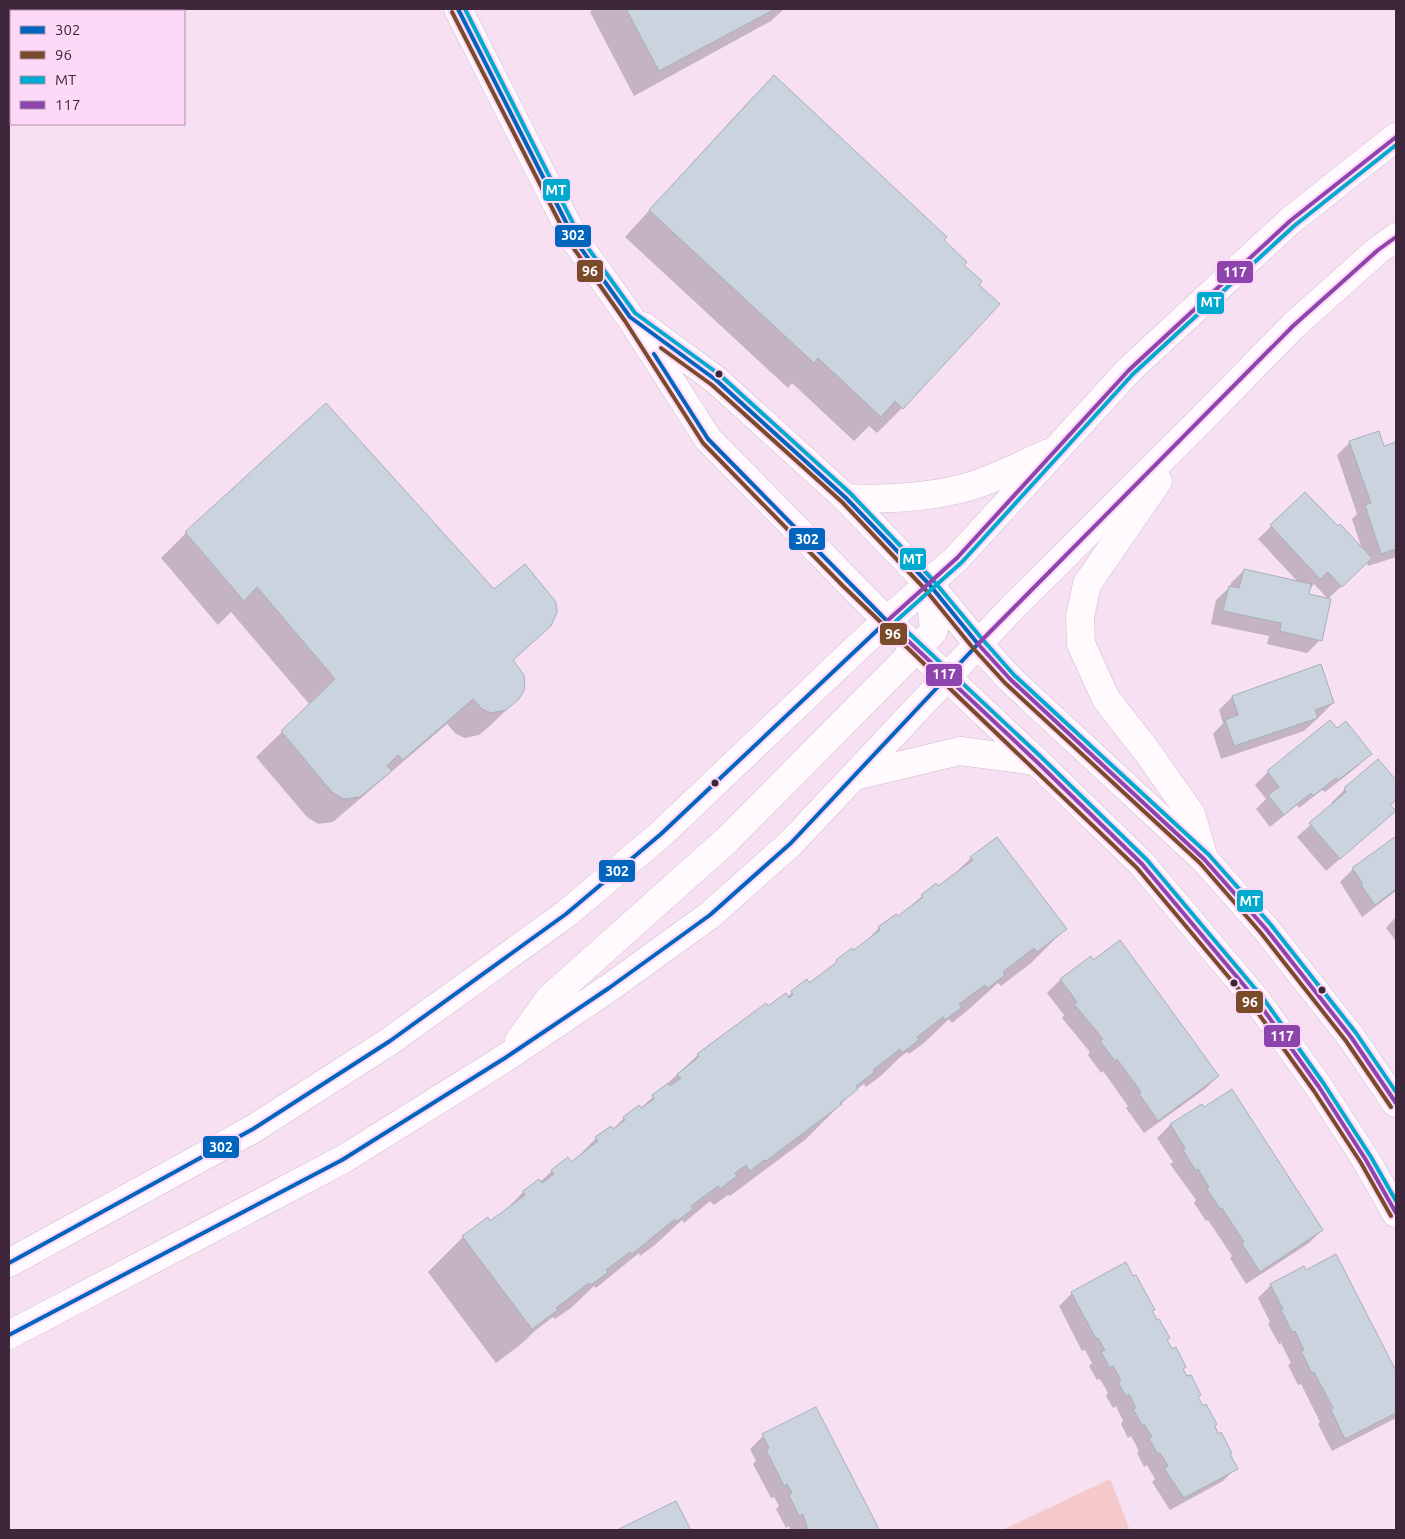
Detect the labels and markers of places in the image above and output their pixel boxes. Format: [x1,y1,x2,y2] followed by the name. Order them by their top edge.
[714,369,724,379] unlabelled marker
[710,778,720,788] unlabelled marker
[1229,978,1239,988] unlabelled marker
[1317,985,1327,995] unlabelled marker

